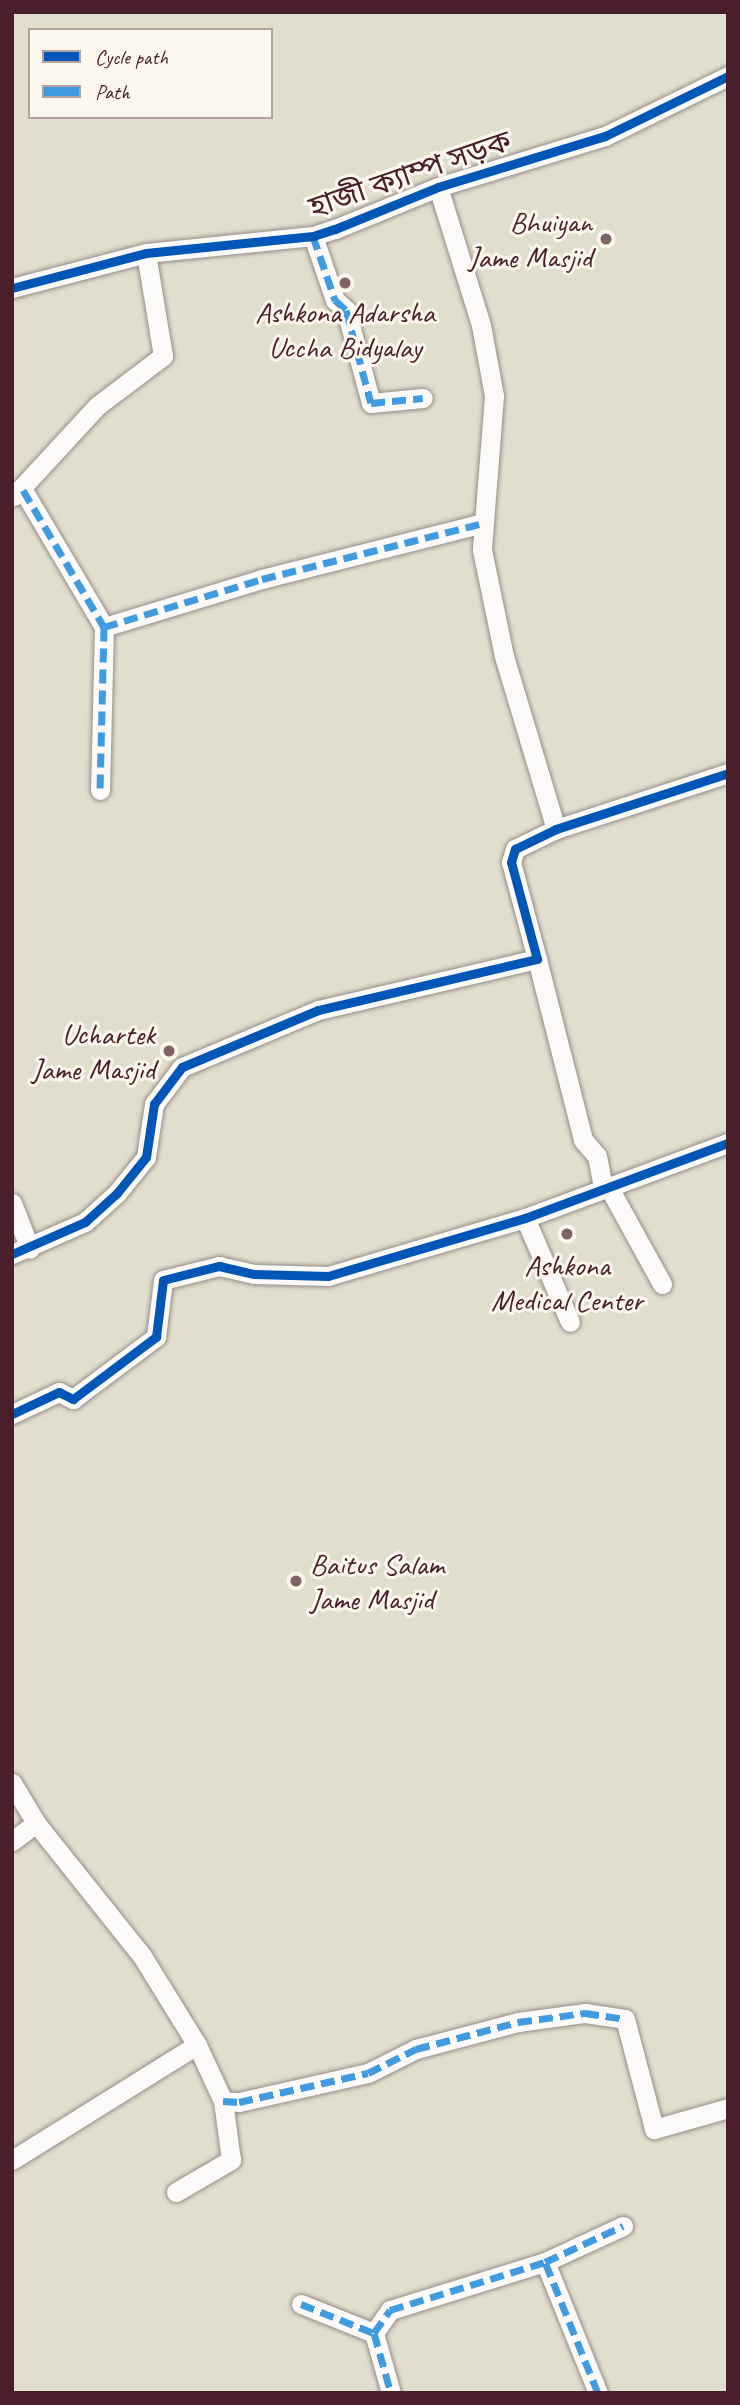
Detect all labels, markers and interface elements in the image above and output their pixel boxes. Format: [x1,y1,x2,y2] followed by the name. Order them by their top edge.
[28,28,273,119] legend
[95,44,168,70] text: Cycle path
[95,79,130,105] text: Path
[304,123,516,225] street label: হাজী ক্যাম্প সড়ক
[468,204,592,274] place label: Bhuiyan Jame Masjid
[598,231,614,247] marker: Bhuiyan Jame Masjid
[337,275,353,291] marker: Ashkona Adarsha Uccha Bidyalay
[255,294,435,364] place label: Ashkona Adarsha Uccha Bidyalay
[31,1016,155,1086] place label: Uchartek Jame Masjid
[161,1043,177,1059] marker: Uchartek Jame Masjid
[557,1224,577,1244] marker: Ashkona Medical Center
[491,1247,643,1318] place label: Ashkona Medical Center
[310,1546,446,1616] place label: Baitus Salam Jame Masjid
[288,1573,304,1589] marker: Baitus Salam Jame Masjid

